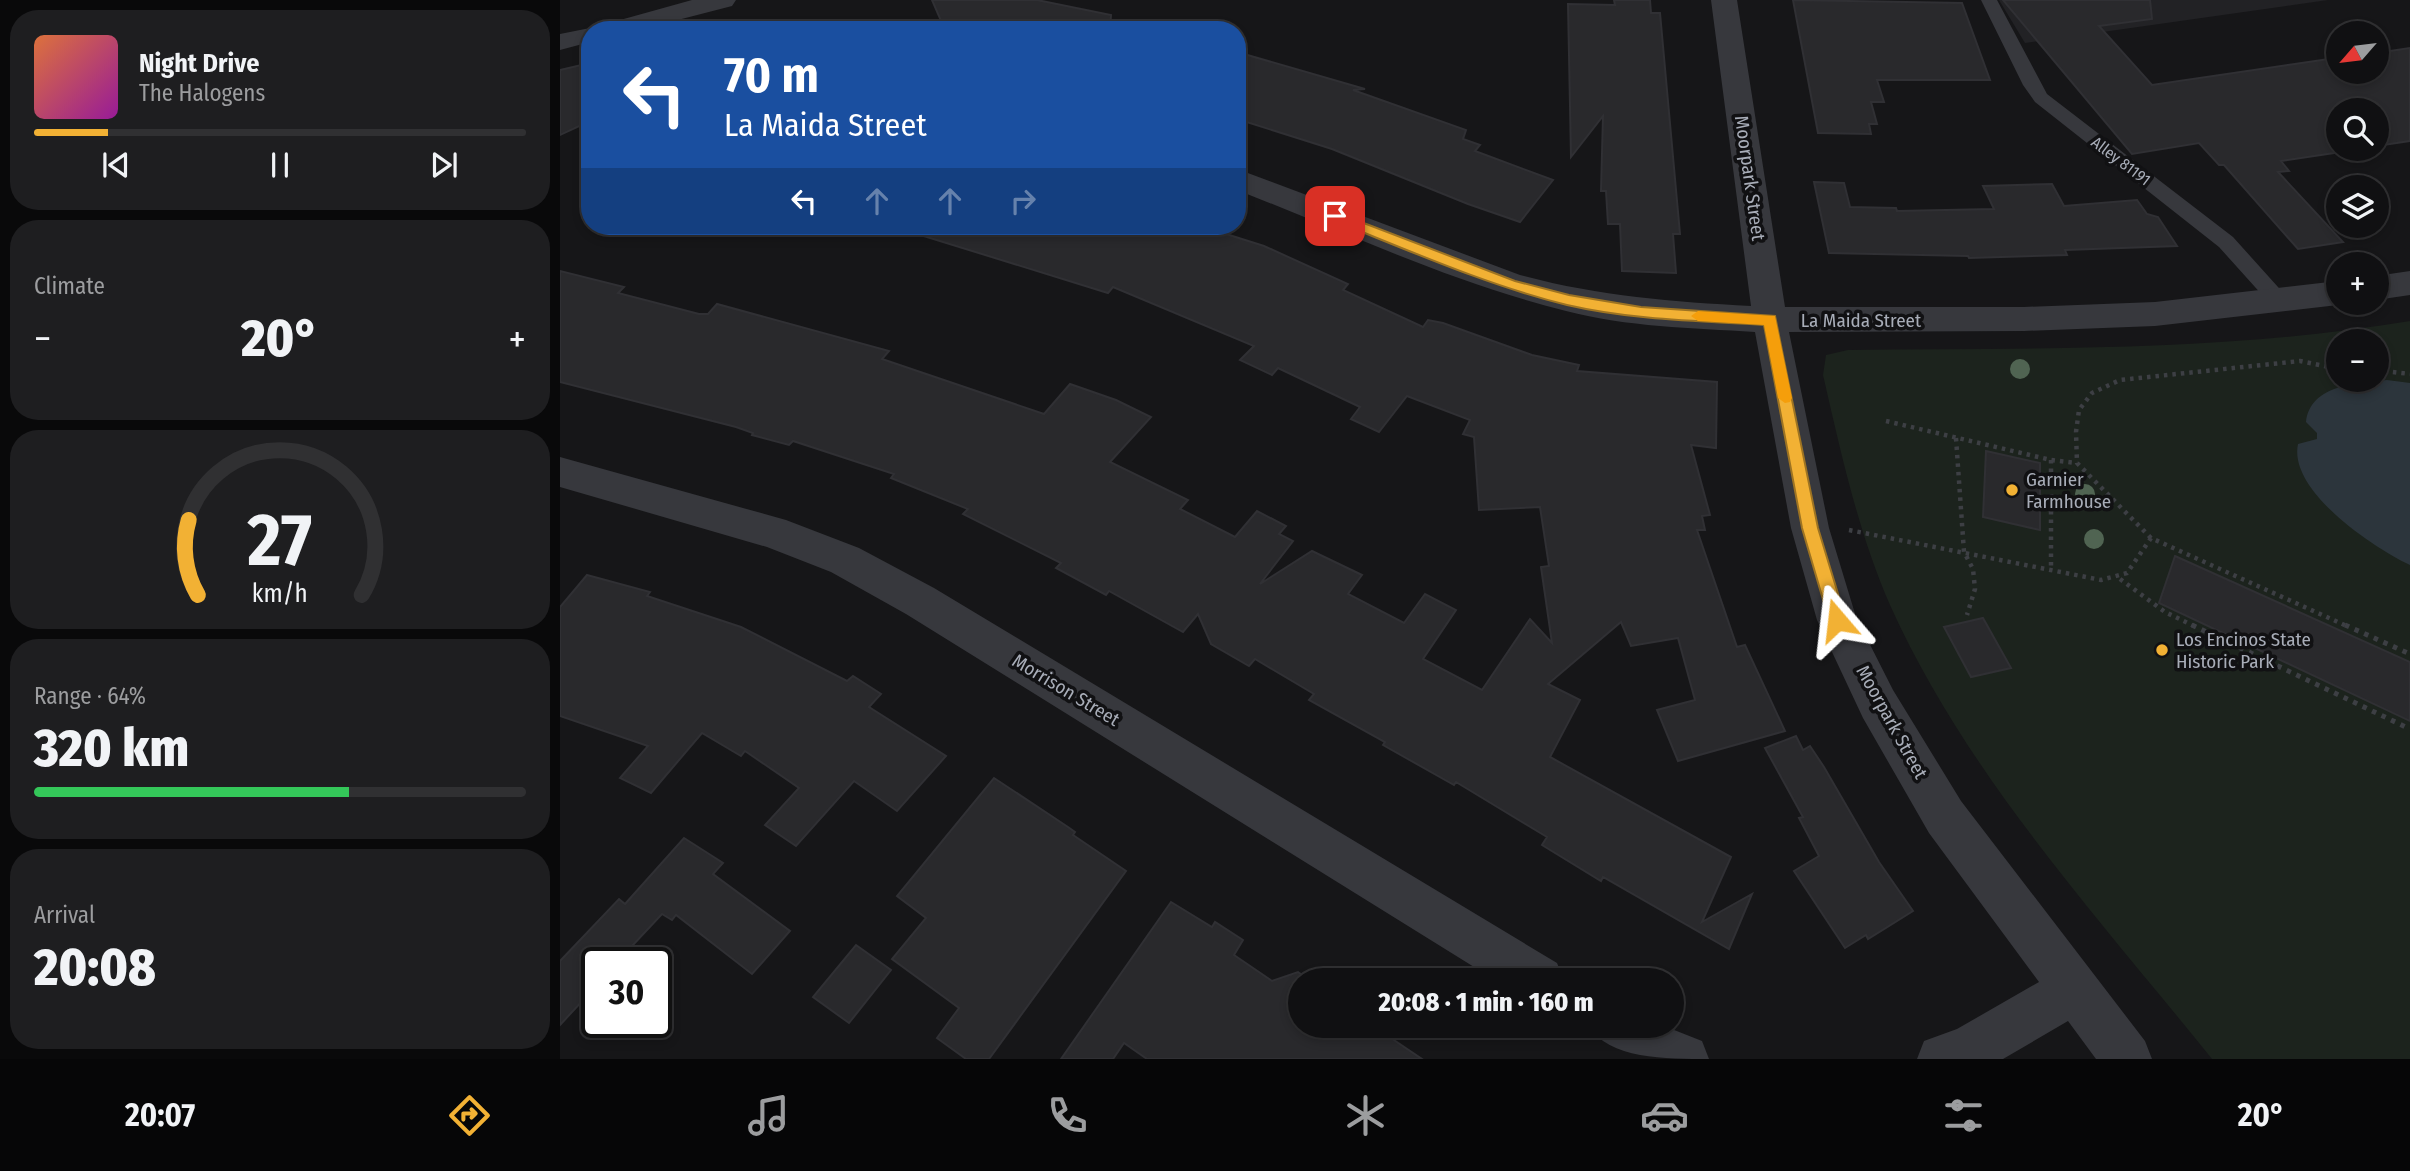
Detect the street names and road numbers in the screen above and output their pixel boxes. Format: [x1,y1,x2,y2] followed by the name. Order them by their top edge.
[1730,114,1770,243] street label: Moorpark Street
[2088,133,2154,189] street label: Alley 81191
[1801,309,1922,332] street label: La Maida Street
[1008,649,1124,731] street label: Morrison Street
[1851,661,1933,783] street label: Moorpark Street

